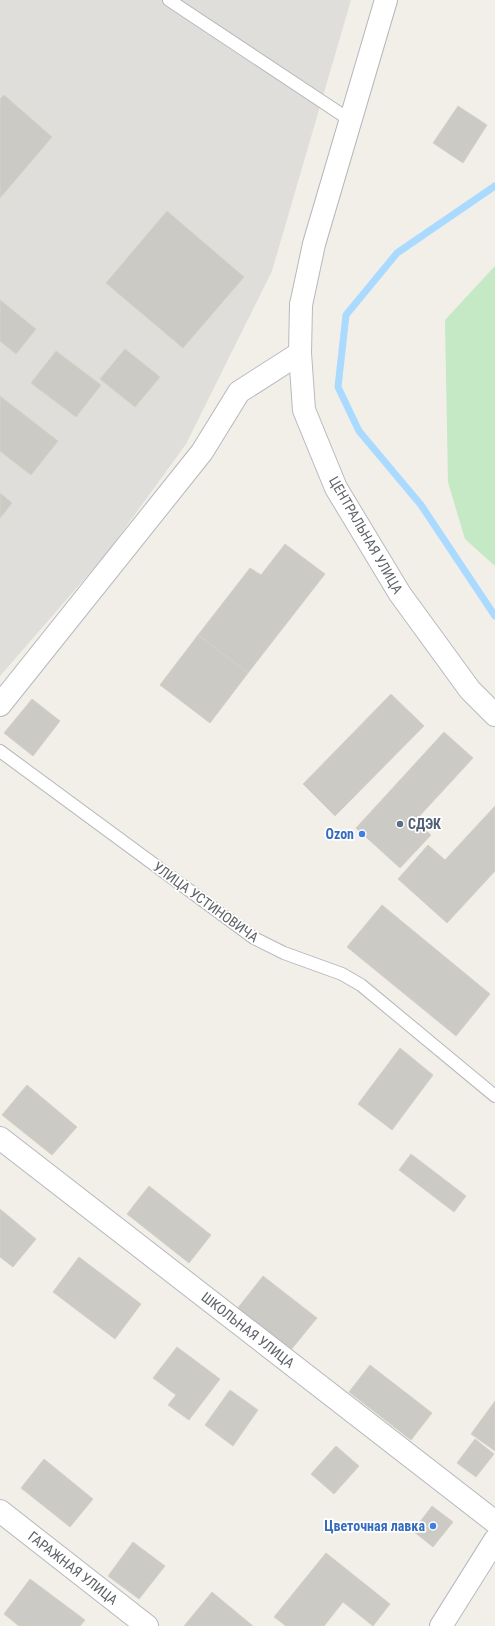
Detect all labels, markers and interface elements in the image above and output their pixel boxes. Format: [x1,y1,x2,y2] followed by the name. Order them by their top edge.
[326,474,406,596] street label: ЦЕНТРАЛЬНАЯ УЛИЦА
[408,816,441,832] place label: СДЭК
[395,819,405,829] marker: СДЭК
[325,826,354,842] place label: Ozon
[357,829,367,839] marker: Ozon
[150,858,262,946] street label: УЛИЦА УСТИНОВИЧА
[198,1289,298,1371] street label: ШКОЛЬНАЯ УЛИЦА
[324,1518,425,1534] place label: Цветочная лавка
[428,1521,438,1531] marker: Цветочная лавка
[25,1528,121,1608] street label: ГАРАЖНАЯ УЛИЦА

